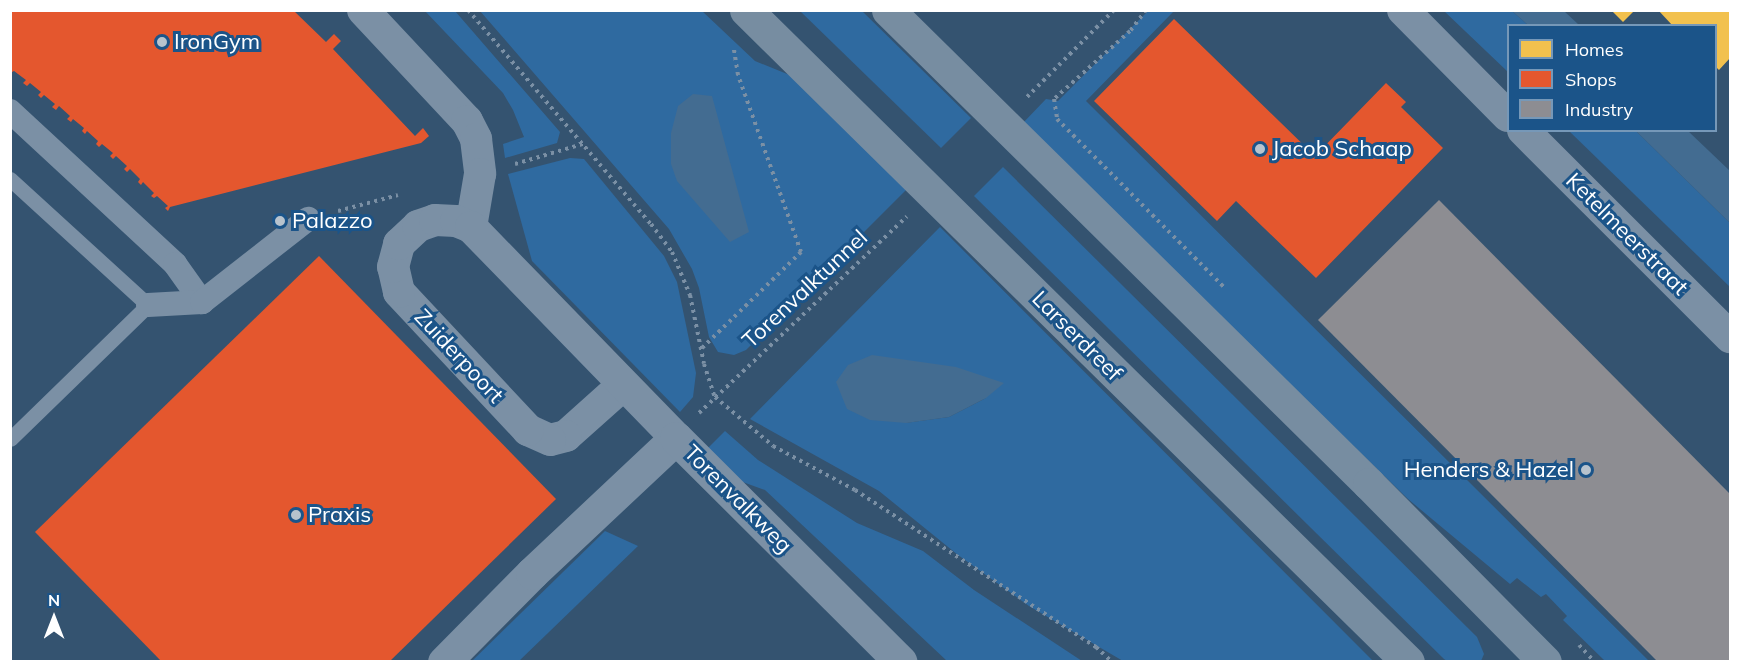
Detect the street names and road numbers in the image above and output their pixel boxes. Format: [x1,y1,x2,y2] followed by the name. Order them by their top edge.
[1560,167,1694,301] street label: Ketelmeerstraat
[737,224,873,354] street label: Torenvalktunnel
[1027,286,1127,386] street label: Larserdreef
[409,304,509,408] street label: Zuiderpoort
[679,440,797,558] street label: Torenvalkweg

